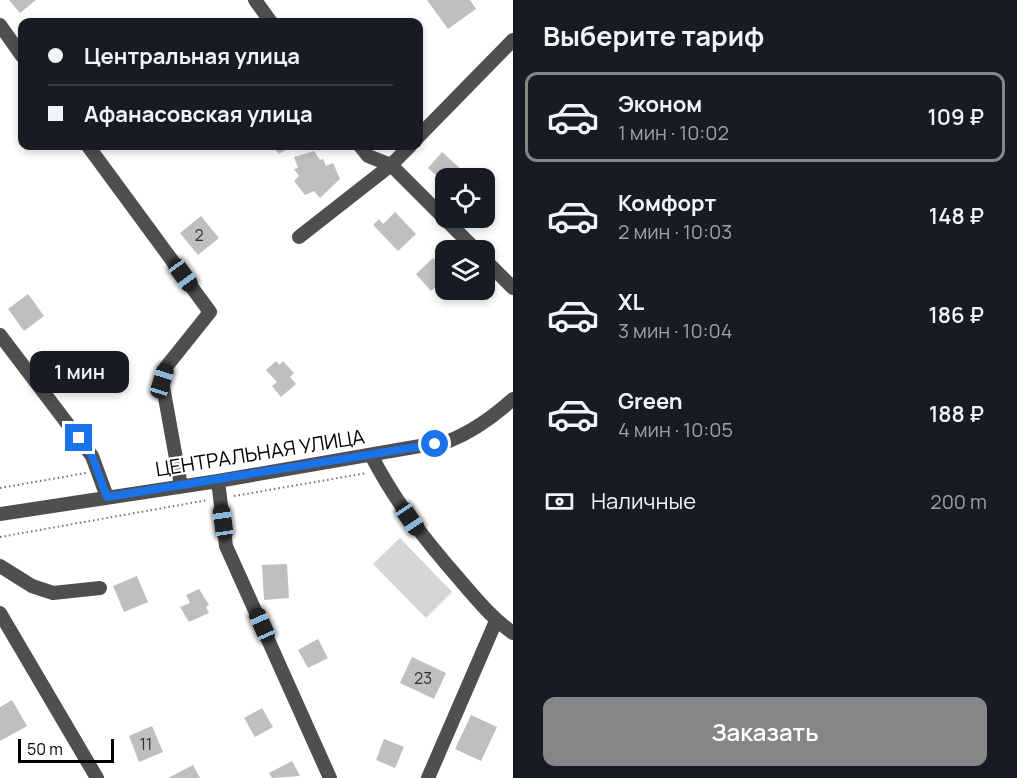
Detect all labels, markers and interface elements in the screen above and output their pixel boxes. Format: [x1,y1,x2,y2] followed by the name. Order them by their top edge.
[543,17,764,54] text: Выберите тариф
[84,41,300,71] text: Центральная улица
[618,89,702,119] text: Эконом
[546,90,600,144] icon: car
[84,99,313,129] text: Афанасовская улица
[928,102,984,132] text: 109 ₽
[618,119,729,146] text: 1 мин · 10:02
[435,168,495,300] map controls
[435,168,495,228] button: locate
[618,188,716,218] text: Комфорт
[546,189,600,243] icon: car
[929,201,984,231] text: 148 ₽
[618,218,732,245] text: 2 мин · 10:03
[194,224,204,246] house number: 2
[435,240,495,300] button: layers
[165,255,201,295] car
[618,287,644,317] text: XL
[546,288,600,342] icon: car
[928,300,984,330] text: 186 ₽
[618,317,733,344] text: 3 мин · 10:04
[29,351,128,393] callout: 1 мин
[54,358,105,385] text: 1 мин
[148,361,176,401] car
[618,386,683,416] text: Green
[546,387,600,441] icon: car
[929,399,984,429] text: 188 ₽
[618,416,733,443] text: 4 мин · 10:05
[153,423,367,482] street label: ЦЕНТРАЛЬНАЯ УЛИЦА
[65,424,92,451] route end
[421,430,448,457] route start
[543,485,576,518] icon: cash
[591,486,696,516] text: Наличные
[930,488,987,515] text: 200 m
[392,499,428,539] car
[212,503,234,541] car
[246,605,278,645] car
[414,667,432,689] house number: 23
[543,697,987,766] button: Заказать
[140,733,152,755] house number: 11
[18,736,114,764] scale bar
[27,738,63,760] text: 50 m

